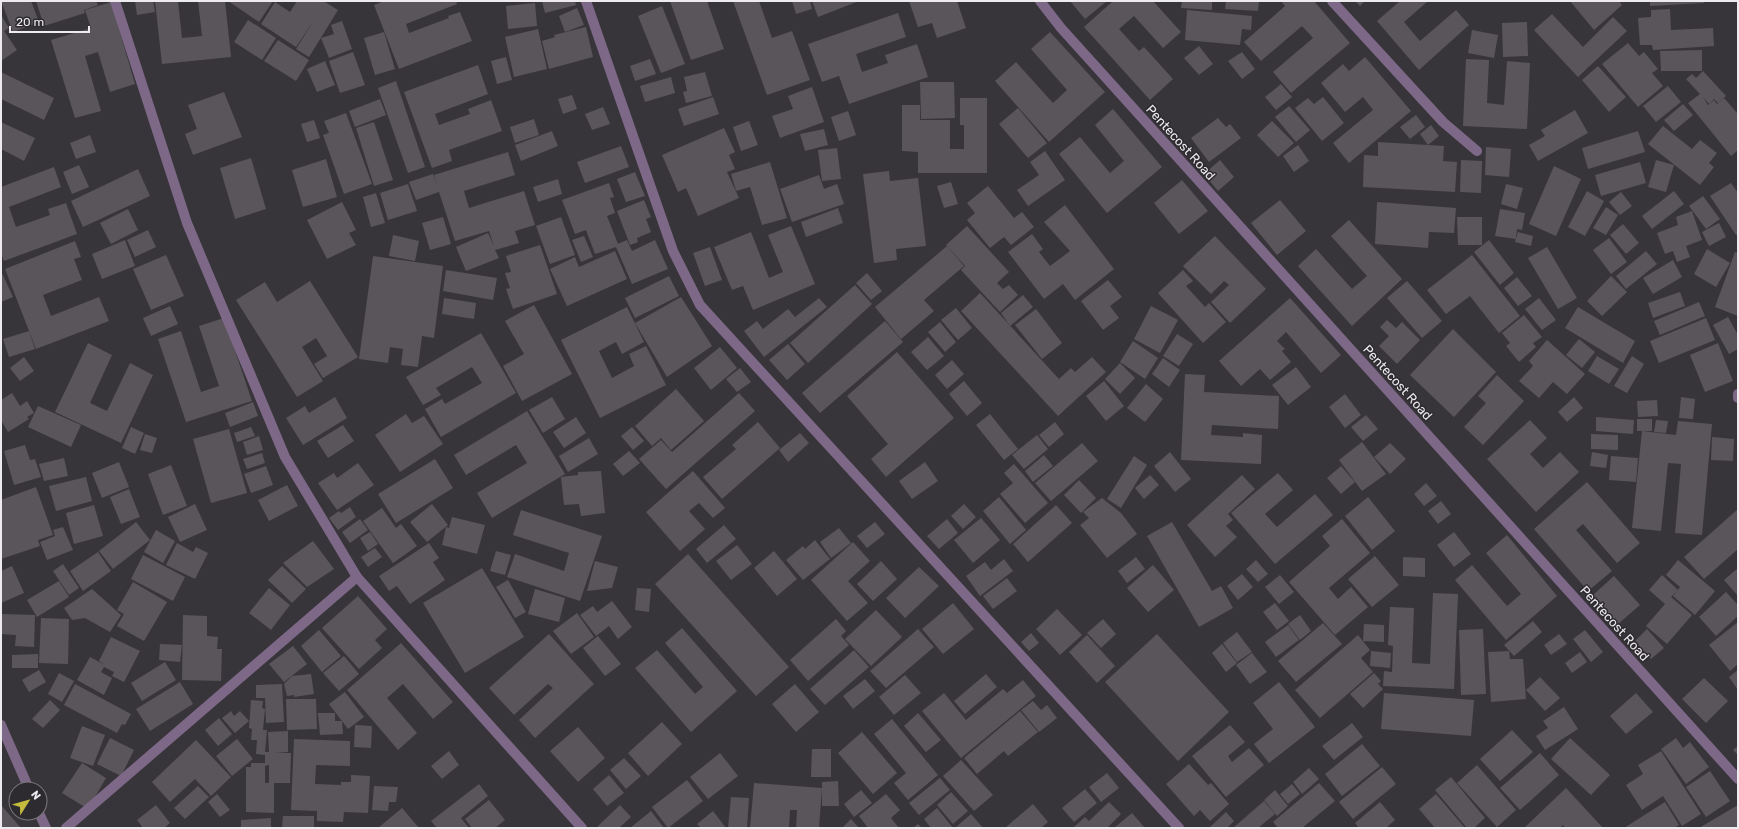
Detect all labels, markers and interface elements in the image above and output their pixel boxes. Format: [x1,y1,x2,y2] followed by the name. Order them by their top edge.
[10,8,89,34] scale bar
[16,15,44,29] text: 20 m
[1143,102,1218,183] street label: Pentecost Road
[1360,342,1435,423] street label: Pentecost Road
[1577,583,1652,664] street label: Pentecost Road
[8,781,48,821] north arrow
[28,788,43,802] text: N

